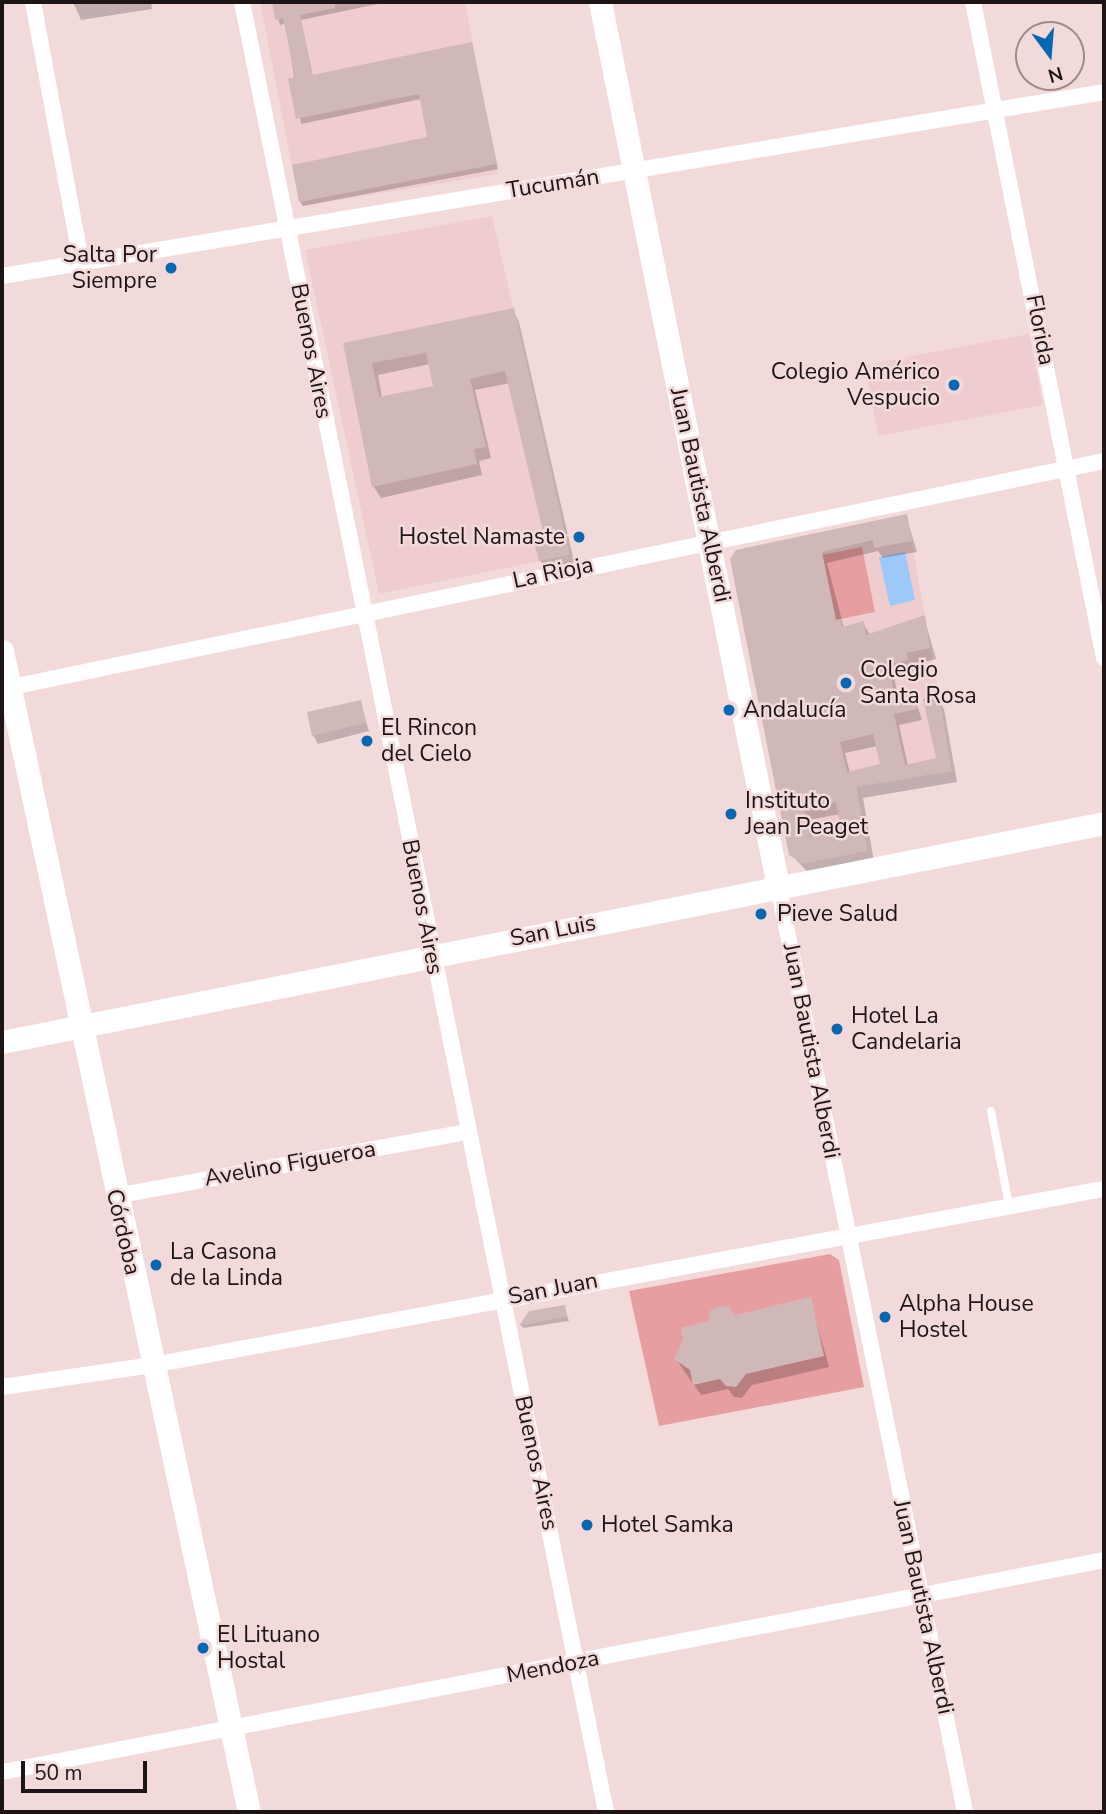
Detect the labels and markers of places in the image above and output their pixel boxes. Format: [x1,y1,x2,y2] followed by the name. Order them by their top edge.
[63,241,157,295] place label: Salta Por Siempre
[163,260,179,276] marker: Salta Por Siempre
[771,358,940,412] place label: Colegio Américo Vespucio
[946,377,962,393] marker: Colegio Américo Vespucio
[399,523,565,551] place label: Hostel Namaste
[571,529,587,545] marker: Hostel Namaste
[860,656,977,710] place label: Colegio Santa Rosa
[838,675,854,691] marker: Colegio Santa Rosa
[743,696,846,724] place label: Andalucía
[721,702,737,718] marker: Andalucía
[381,714,477,768] place label: El Rincon del Cielo
[359,733,375,749] marker: El Rincon del Cielo
[745,787,868,841] place label: Instituto Jean Peaget
[723,806,739,822] marker: Instituto Jean Peaget
[777,900,898,928] place label: Pieve Salud
[751,904,771,924] marker: Pieve Salud
[851,1002,962,1056] place label: Hotel La Candelaria
[829,1021,845,1037] marker: Hotel La Candelaria
[170,1238,283,1292] place label: La Casona de la Linda
[148,1257,164,1273] marker: La Casona de la Linda
[899,1290,1034,1344] place label: Alpha House Hostel
[877,1309,893,1325] marker: Alpha House Hostel
[601,1511,734,1539] place label: Hotel Samka
[579,1517,595,1533] marker: Hotel Samka
[217,1621,320,1675] place label: El Lituano Hostal
[195,1640,211,1656] marker: El Lituano Hostal

